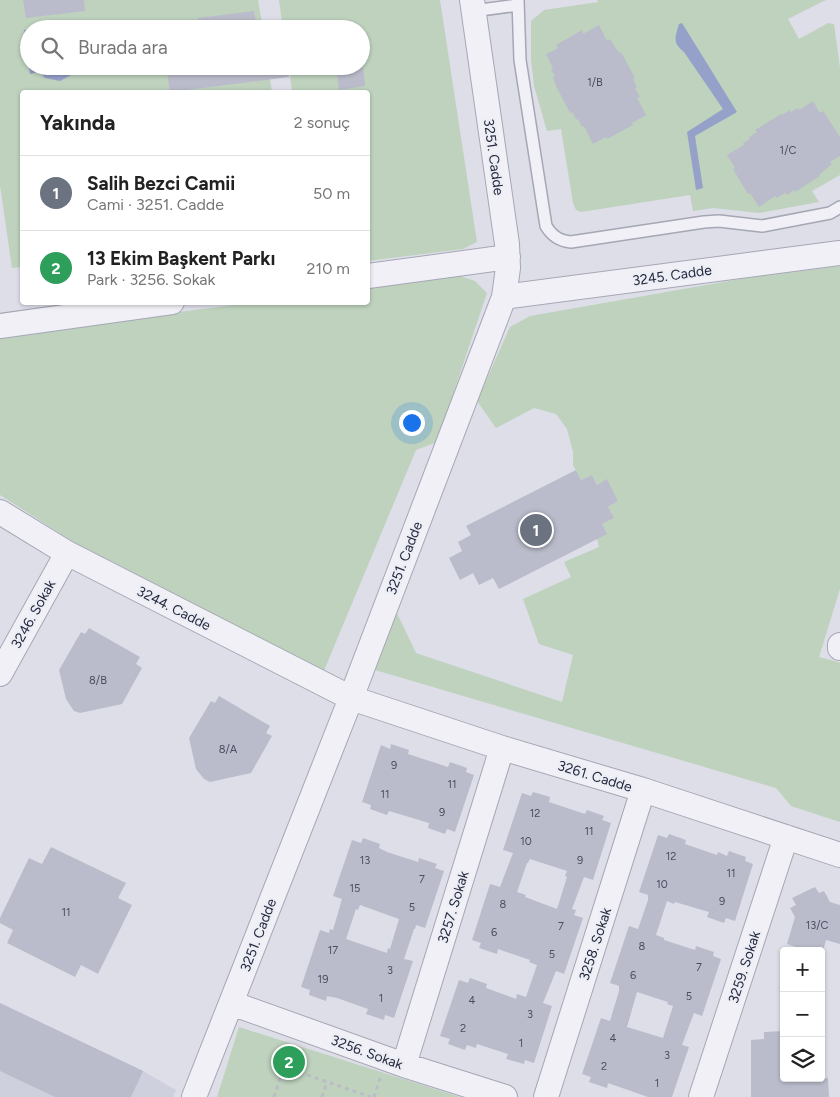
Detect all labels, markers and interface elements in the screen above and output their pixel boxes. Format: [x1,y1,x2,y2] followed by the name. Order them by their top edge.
[20,20,370,75] search box
[38,34,66,62] icon: search
[78,36,168,59] text: Burada ara
[587,76,603,89] house number: 1/B
[40,110,115,135] text: Yakında
[294,113,350,132] text: 2 sonuç
[480,118,507,197] street label: 3251. Cadde
[780,144,796,157] house number: 1/C
[87,172,235,195] text: Salih Bezci Camii
[53,184,59,203] text: 1
[313,184,350,203] text: 50 m
[87,195,224,214] text: Cami · 3251. Cadde
[87,247,275,270] text: 13 Ekim Başkent Parkı
[51,259,61,278] text: 2
[307,259,350,278] text: 210 m
[631,261,713,289] street label: 3245. Cadde
[87,270,215,289] text: Park · 3256. Sokak
[399,410,425,436] your location
[520,511,552,549] pin: 1
[383,519,426,597] street label: 3251. Cadde
[8,577,59,651] street label: 3246. Sokak
[134,583,214,634] street label: 3244. Cadde
[89,674,107,687] house number: 8/B
[219,743,238,756] house number: 8/A
[556,757,634,796] street label: 3261. Cadde
[391,759,397,772] house number: 9
[447,778,457,791] house number: 11
[380,788,390,801] house number: 11
[439,806,445,819] house number: 9
[530,807,540,820] house number: 12
[584,825,594,838] house number: 11
[520,835,532,848] house number: 10
[666,850,676,863] house number: 12
[360,854,370,867] house number: 13
[577,854,583,867] house number: 9
[726,867,736,880] house number: 11
[434,869,473,945] street label: 3257. Sokak
[419,873,425,886] house number: 7
[656,878,668,891] house number: 10
[350,882,360,895] house number: 15
[719,895,725,908] house number: 9
[237,896,280,974] street label: 3251. Cadde
[500,898,507,911] house number: 8
[409,901,415,914] house number: 5
[576,905,615,983] street label: 3258. Sokak
[61,906,71,919] house number: 11
[806,919,828,932] house number: 13/C
[558,920,564,933] house number: 7
[491,926,497,939] house number: 6
[725,929,764,1005] street label: 3259. Sokak
[639,940,646,953] house number: 8
[328,944,338,957] house number: 17
[780,947,825,1082] map controls
[780,947,825,992] button: +
[549,948,555,961] house number: 5
[696,961,702,974] house number: 7
[387,964,393,977] house number: 3
[630,969,636,982] house number: 6
[318,973,328,986] house number: 19
[686,990,692,1003] house number: 5
[379,992,383,1005] house number: 1
[780,992,825,1037] button: −
[469,994,476,1007] house number: 4
[527,1008,533,1021] house number: 3
[460,1022,466,1035] house number: 2
[329,1032,405,1073] street label: 3256. Sokak
[610,1032,617,1045] house number: 4
[519,1037,523,1050] house number: 1
[780,1037,825,1082] button: layers
[273,1043,305,1081] pin: 2
[664,1049,670,1062] house number: 3
[601,1060,607,1073] house number: 2
[655,1077,659,1090] house number: 1

